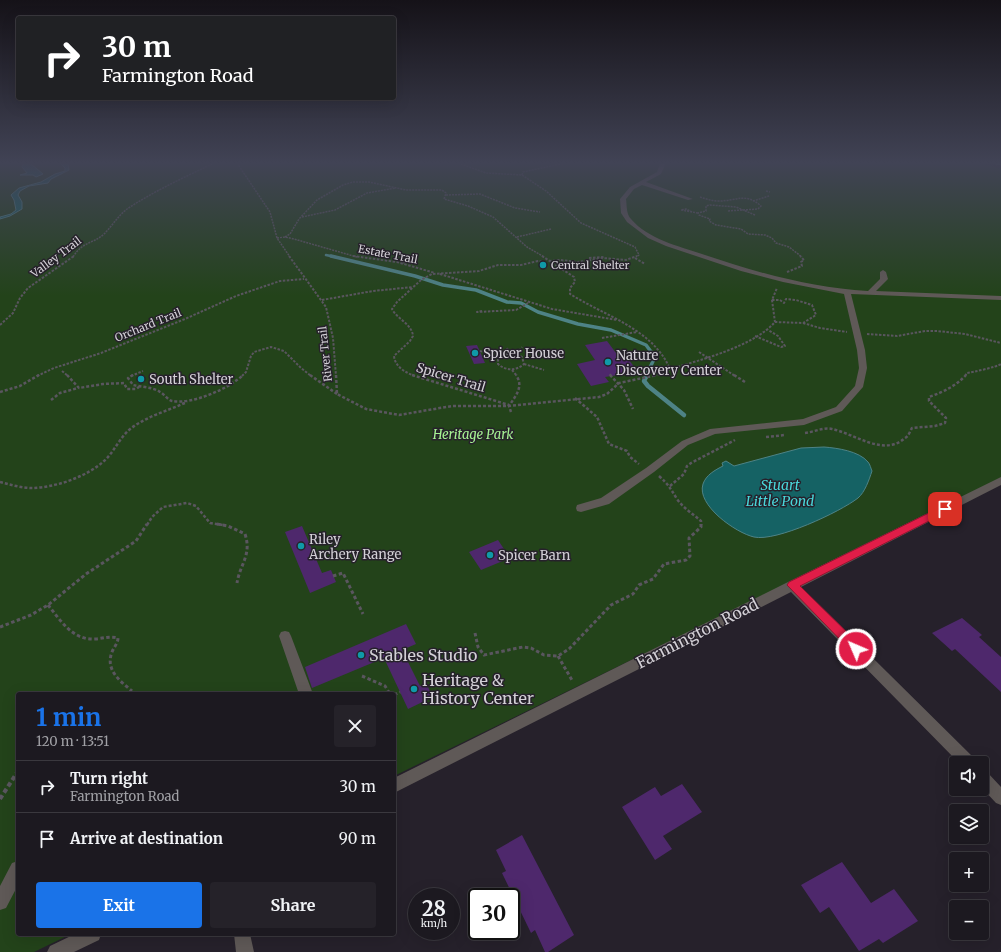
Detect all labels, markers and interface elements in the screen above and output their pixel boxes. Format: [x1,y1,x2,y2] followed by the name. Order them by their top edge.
[102,29,171,65] text: 30 m
[36,32,88,84] icon: right
[102,64,254,87] text: Farmington Road
[27,233,84,281] street label: Valley Trail
[357,241,420,267] street label: Estate Trail
[551,258,630,272] place label: Central Shelter
[538,260,548,270] marker: Central Shelter
[113,305,184,345] street label: Orchard Trail
[315,325,335,383] street label: River Trail
[483,345,564,362] place label: Spicer House
[616,347,722,379] place label: Nature Discovery Center
[470,348,480,358] marker: Spicer House
[603,357,613,367] marker: Nature Discovery Center
[414,359,488,396] street label: Spicer Trail
[149,371,234,388] place label: South Shelter
[136,374,146,384] marker: South Shelter
[432,426,513,443] park label: Heritage Park
[746,476,814,510] water label: Stuart Little Pond
[928,492,962,526] pin
[934,498,956,520] icon: arrive
[308,531,401,563] place label: Riley Archery Range
[296,541,306,551] marker: Riley Archery Range
[498,547,571,564] place label: Spicer Barn
[485,550,495,560] marker: Spicer Barn
[632,593,762,672] street label: Farmington Road
[835,628,877,670] position arrow
[369,645,477,665] place label: Stables Studio
[356,650,366,660] marker: Stables Studio
[422,670,534,708] place label: Heritage & History Center
[409,684,419,694] marker: Heritage & History Center
[36,702,101,733] text: 1 min
[334,705,376,747] button: close
[36,733,109,750] text: 120 m · 13:51
[949,756,989,940] map controls
[949,756,989,796] button: sound
[70,769,148,788] text: Turn right
[36,776,58,798] icon: right
[339,777,376,796] text: 30 m
[70,788,179,805] text: Farmington Road
[949,804,989,844] button: layers
[36,828,58,850] icon: arrive
[70,829,223,848] text: Arrive at destination
[339,829,376,848] text: 90 m
[949,852,989,892] button: +
[36,882,202,928] button: Exit
[210,882,376,928] button: Share
[468,888,520,940] speed limit sign: 30
[422,896,446,921] text: 28
[949,900,989,940] button: −
[421,917,447,930] text: km/h

